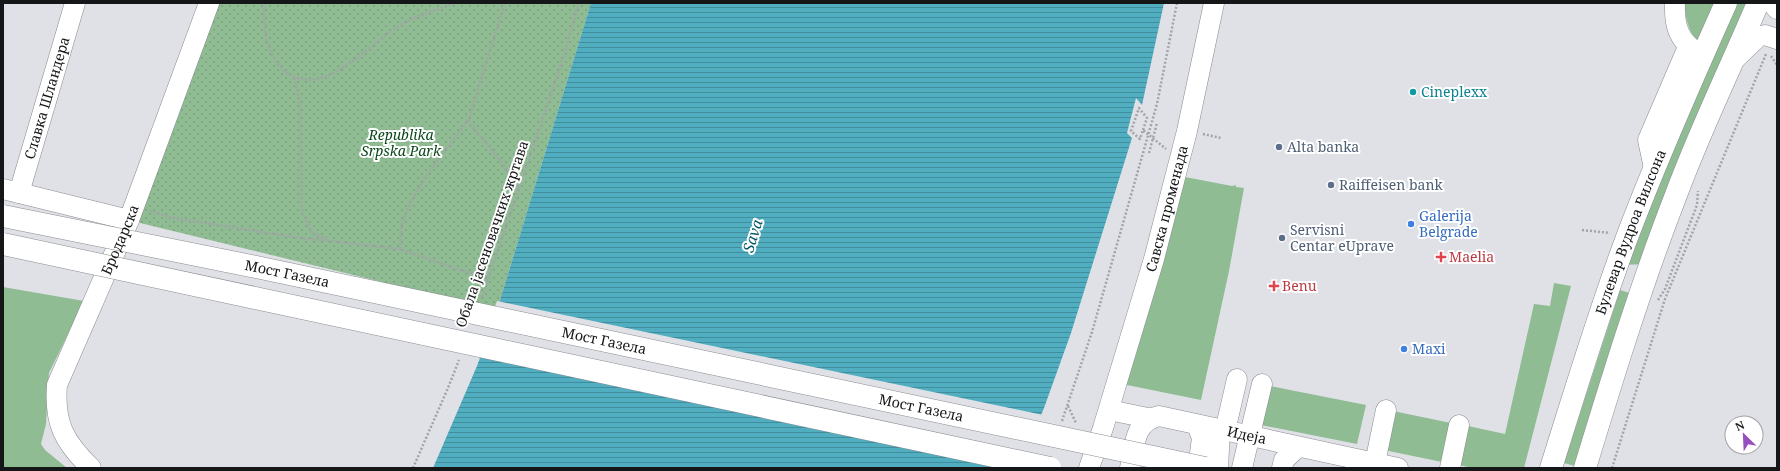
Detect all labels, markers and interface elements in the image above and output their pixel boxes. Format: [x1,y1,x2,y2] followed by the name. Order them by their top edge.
[19,34,74,161] street label: Славка Шландера
[1421,82,1488,101] place label: Cineplexx
[1408,87,1418,97] marker: Cineplexx
[361,125,442,160] park label: Republika Srpska Park
[1287,137,1359,156] place label: Alta banka
[451,138,532,330] street label: Обала јасеновачких жртава
[1274,142,1284,152] marker: Alta banka
[1141,143,1192,274] street label: Савска променада
[1590,146,1670,317] street label: Булевар Вудроа Вилсона
[1339,175,1443,194] place label: Raiffeisen bank
[1326,180,1336,190] marker: Raiffeisen bank
[96,202,143,278] street label: Бродарска
[1419,206,1478,241] place label: Galerija Belgrade
[738,216,767,255] water label: Sava
[1406,219,1416,229] marker: Galerija Belgrade
[1290,220,1394,255] place label: Servisni Centar eUprave
[1277,233,1287,243] marker: Servisni Centar eUprave
[1449,247,1494,266] place label: Maelia
[1436,252,1446,262] marker: Maelia
[243,255,331,291] street label: Мост Газела
[1282,276,1317,295] place label: Benu
[1269,281,1279,291] marker: Benu
[560,322,648,358] street label: Мост Газела
[1412,339,1446,358] place label: Maxi
[1399,344,1409,354] marker: Maxi
[877,389,965,426] street label: Мост Газела
[1724,415,1764,455] north arrow
[1733,417,1747,434] text: N
[1225,421,1268,448] street label: Идеја

